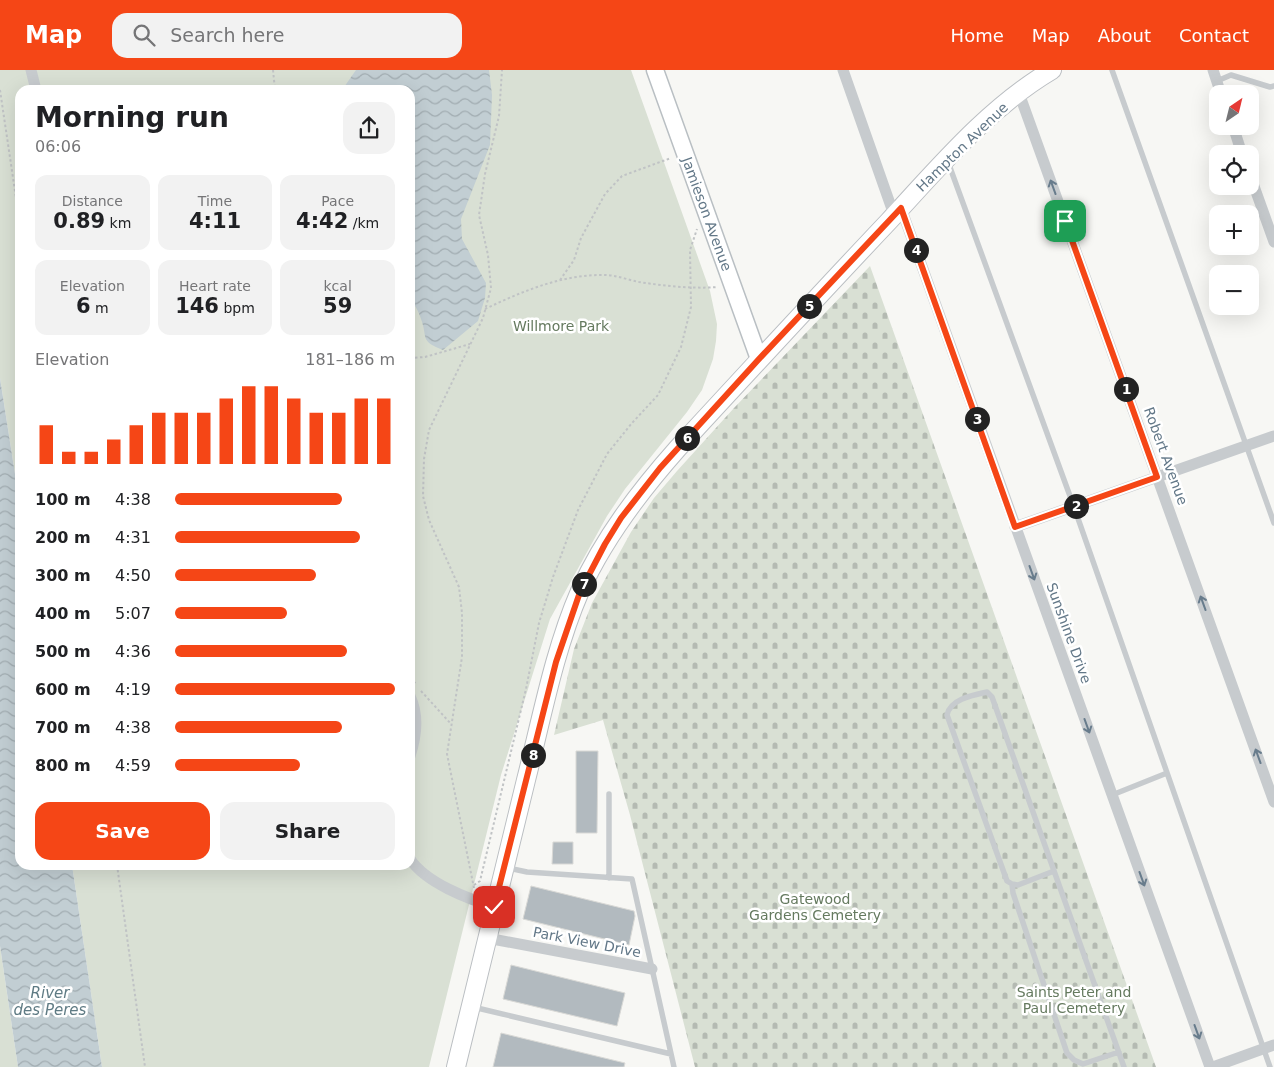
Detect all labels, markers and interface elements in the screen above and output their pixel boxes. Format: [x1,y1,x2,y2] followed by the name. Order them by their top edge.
[112,13,462,58] search box
[25,21,82,49] text: Map
[130,21,158,49] icon: search
[170,24,284,46] text: Search here
[951,25,1004,46] text: Home
[1032,25,1070,46] text: Map
[1098,25,1151,46] text: About
[1179,25,1249,46] text: Contact
[1209,85,1259,135] north arrow
[1209,85,1259,315] map controls
[913,99,1011,195] street label: Hampton Avenue
[35,101,229,134] text: Morning run
[343,102,395,154] button: share
[35,137,81,156] text: 06:06
[1209,145,1259,195] button: locate
[679,154,735,273] street label: Jamieson Avenue
[1048,179,1057,195] one-way arrow
[62,193,123,209] text: Distance
[198,193,232,209] text: Time
[321,193,354,209] text: Pace
[1044,200,1086,242] pin
[1209,205,1259,255] button: +
[1051,207,1079,235] icon: arrive
[53,209,105,233] text: 0.89
[189,209,241,233] text: 4:11
[296,209,348,233] text: 4:42
[105,215,131,231] text: km
[348,215,379,231] text: /km
[904,238,928,262] pin: 4
[912,242,921,258] text: 4
[1209,265,1259,315] button: −
[60,278,125,294] text: Elevation
[179,278,251,294] text: Heart rate
[324,278,352,294] text: kcal
[76,294,91,318] text: 6
[175,294,219,318] text: 146
[323,294,352,318] text: 59
[796,294,822,318] pin: 5
[805,298,814,314] text: 5
[91,300,109,316] text: m
[219,300,255,316] text: bpm
[513,318,610,334] park label: Willmore Park
[35,350,109,369] text: Elevation
[305,350,395,369] text: 181–186 m
[1114,376,1138,402] pin: 1
[1122,381,1131,397] text: 1
[1141,405,1191,507] street label: Robert Avenue
[964,406,990,432] pin: 3
[973,411,982,427] text: 3
[674,426,700,450] pin: 6
[683,430,692,446] text: 6
[35,490,91,509] text: 100 m
[115,490,151,509] text: 4:38
[1064,494,1088,518] pin: 2
[1072,498,1081,514] text: 2
[35,528,91,547] text: 200 m
[115,528,151,547] text: 4:31
[1028,565,1037,580] one-way arrow
[35,566,91,585] text: 300 m
[115,566,151,585] text: 4:50
[572,572,596,596] pin: 7
[580,576,589,592] text: 7
[1043,580,1095,686] street label: Sunshine Drive
[1198,596,1207,611] one-way arrow
[35,604,91,623] text: 400 m
[115,604,151,623] text: 5:07
[35,642,91,661] text: 500 m
[115,642,151,661] text: 4:36
[35,680,91,699] text: 600 m
[115,680,151,699] text: 4:19
[35,718,91,737] text: 700 m
[115,718,151,737] text: 4:38
[1083,718,1092,733] one-way arrow
[520,742,546,768] pin: 8
[529,747,538,763] text: 8
[1252,748,1262,764] one-way arrow
[35,756,91,775] text: 800 m
[115,756,151,775] text: 4:59
[35,802,210,860] button: Save
[220,802,395,860] button: Share
[1138,871,1147,886] one-way arrow
[473,886,515,928] pin
[749,891,881,923] park label: Gatewood Gardens Cemetery
[480,893,508,921] icon: check
[532,924,642,960] street label: Park View Drive
[14,984,87,1019] water label: River des Peres
[1017,984,1131,1016] park label: Saints Peter and Paul Cemetery
[1193,1024,1202,1039] one-way arrow

